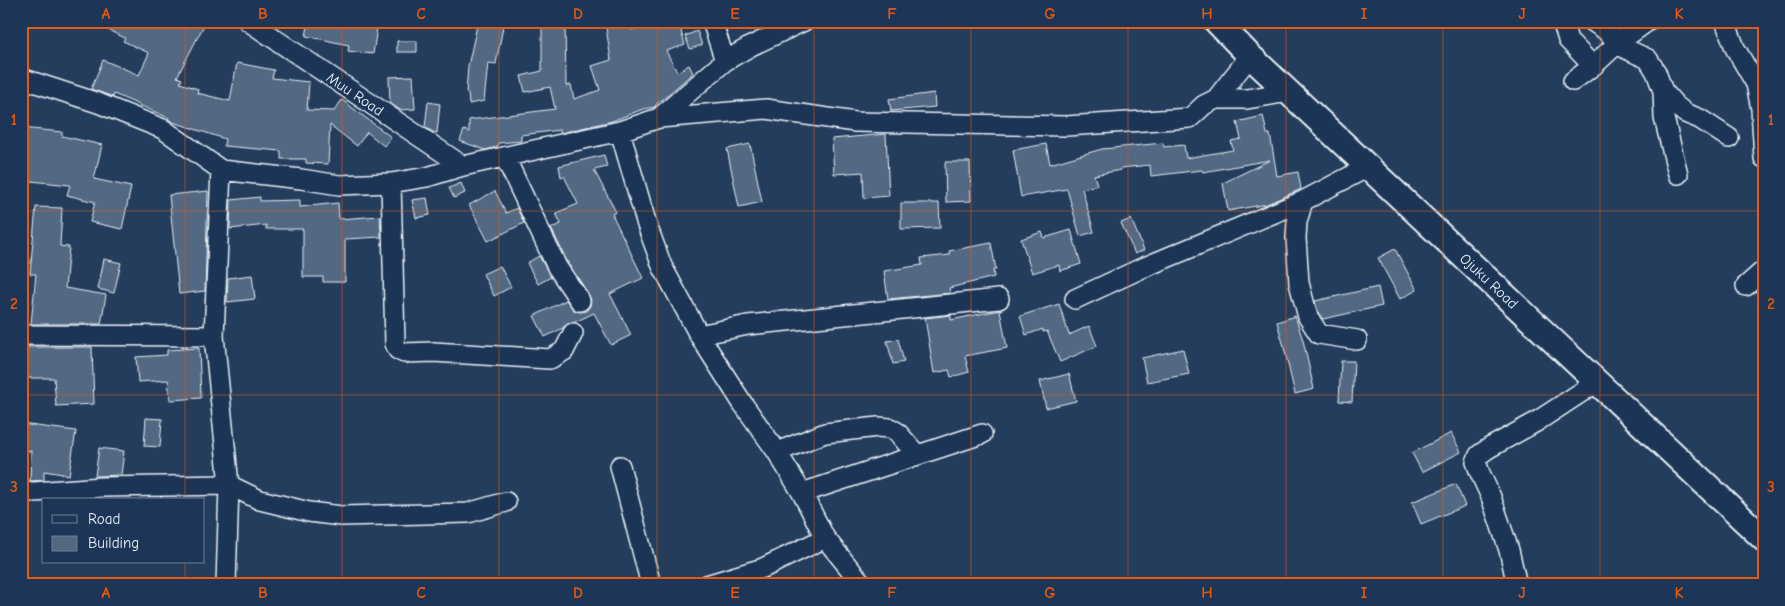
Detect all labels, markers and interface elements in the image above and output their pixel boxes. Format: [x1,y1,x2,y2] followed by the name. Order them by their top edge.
[102,5,111,23] text: A
[258,5,268,23] text: B
[416,5,426,23] text: C
[573,5,583,23] text: D
[730,5,740,23] text: E
[887,5,897,23] text: F
[1044,5,1056,23] text: G
[1201,5,1213,23] text: H
[1361,5,1367,23] text: I
[1518,5,1526,23] text: J
[1674,5,1684,23] text: K
[323,68,387,120] street label: Muu Road
[11,111,17,129] text: 1
[1768,111,1774,129] text: 1
[1456,249,1522,313] street label: Ojuku Road
[10,295,18,313] text: 2
[1767,295,1775,313] text: 2
[10,478,18,496] text: 3
[1767,478,1775,496] text: 3
[42,498,205,564] legend
[88,510,120,528] text: Road
[88,534,139,552] text: Building
[102,584,111,602] text: A
[258,584,268,602] text: B
[416,584,426,602] text: C
[573,584,583,602] text: D
[730,584,740,602] text: E
[887,584,897,602] text: F
[1044,584,1056,602] text: G
[1201,584,1213,602] text: H
[1361,584,1367,602] text: I
[1518,584,1526,602] text: J
[1674,584,1684,602] text: K

